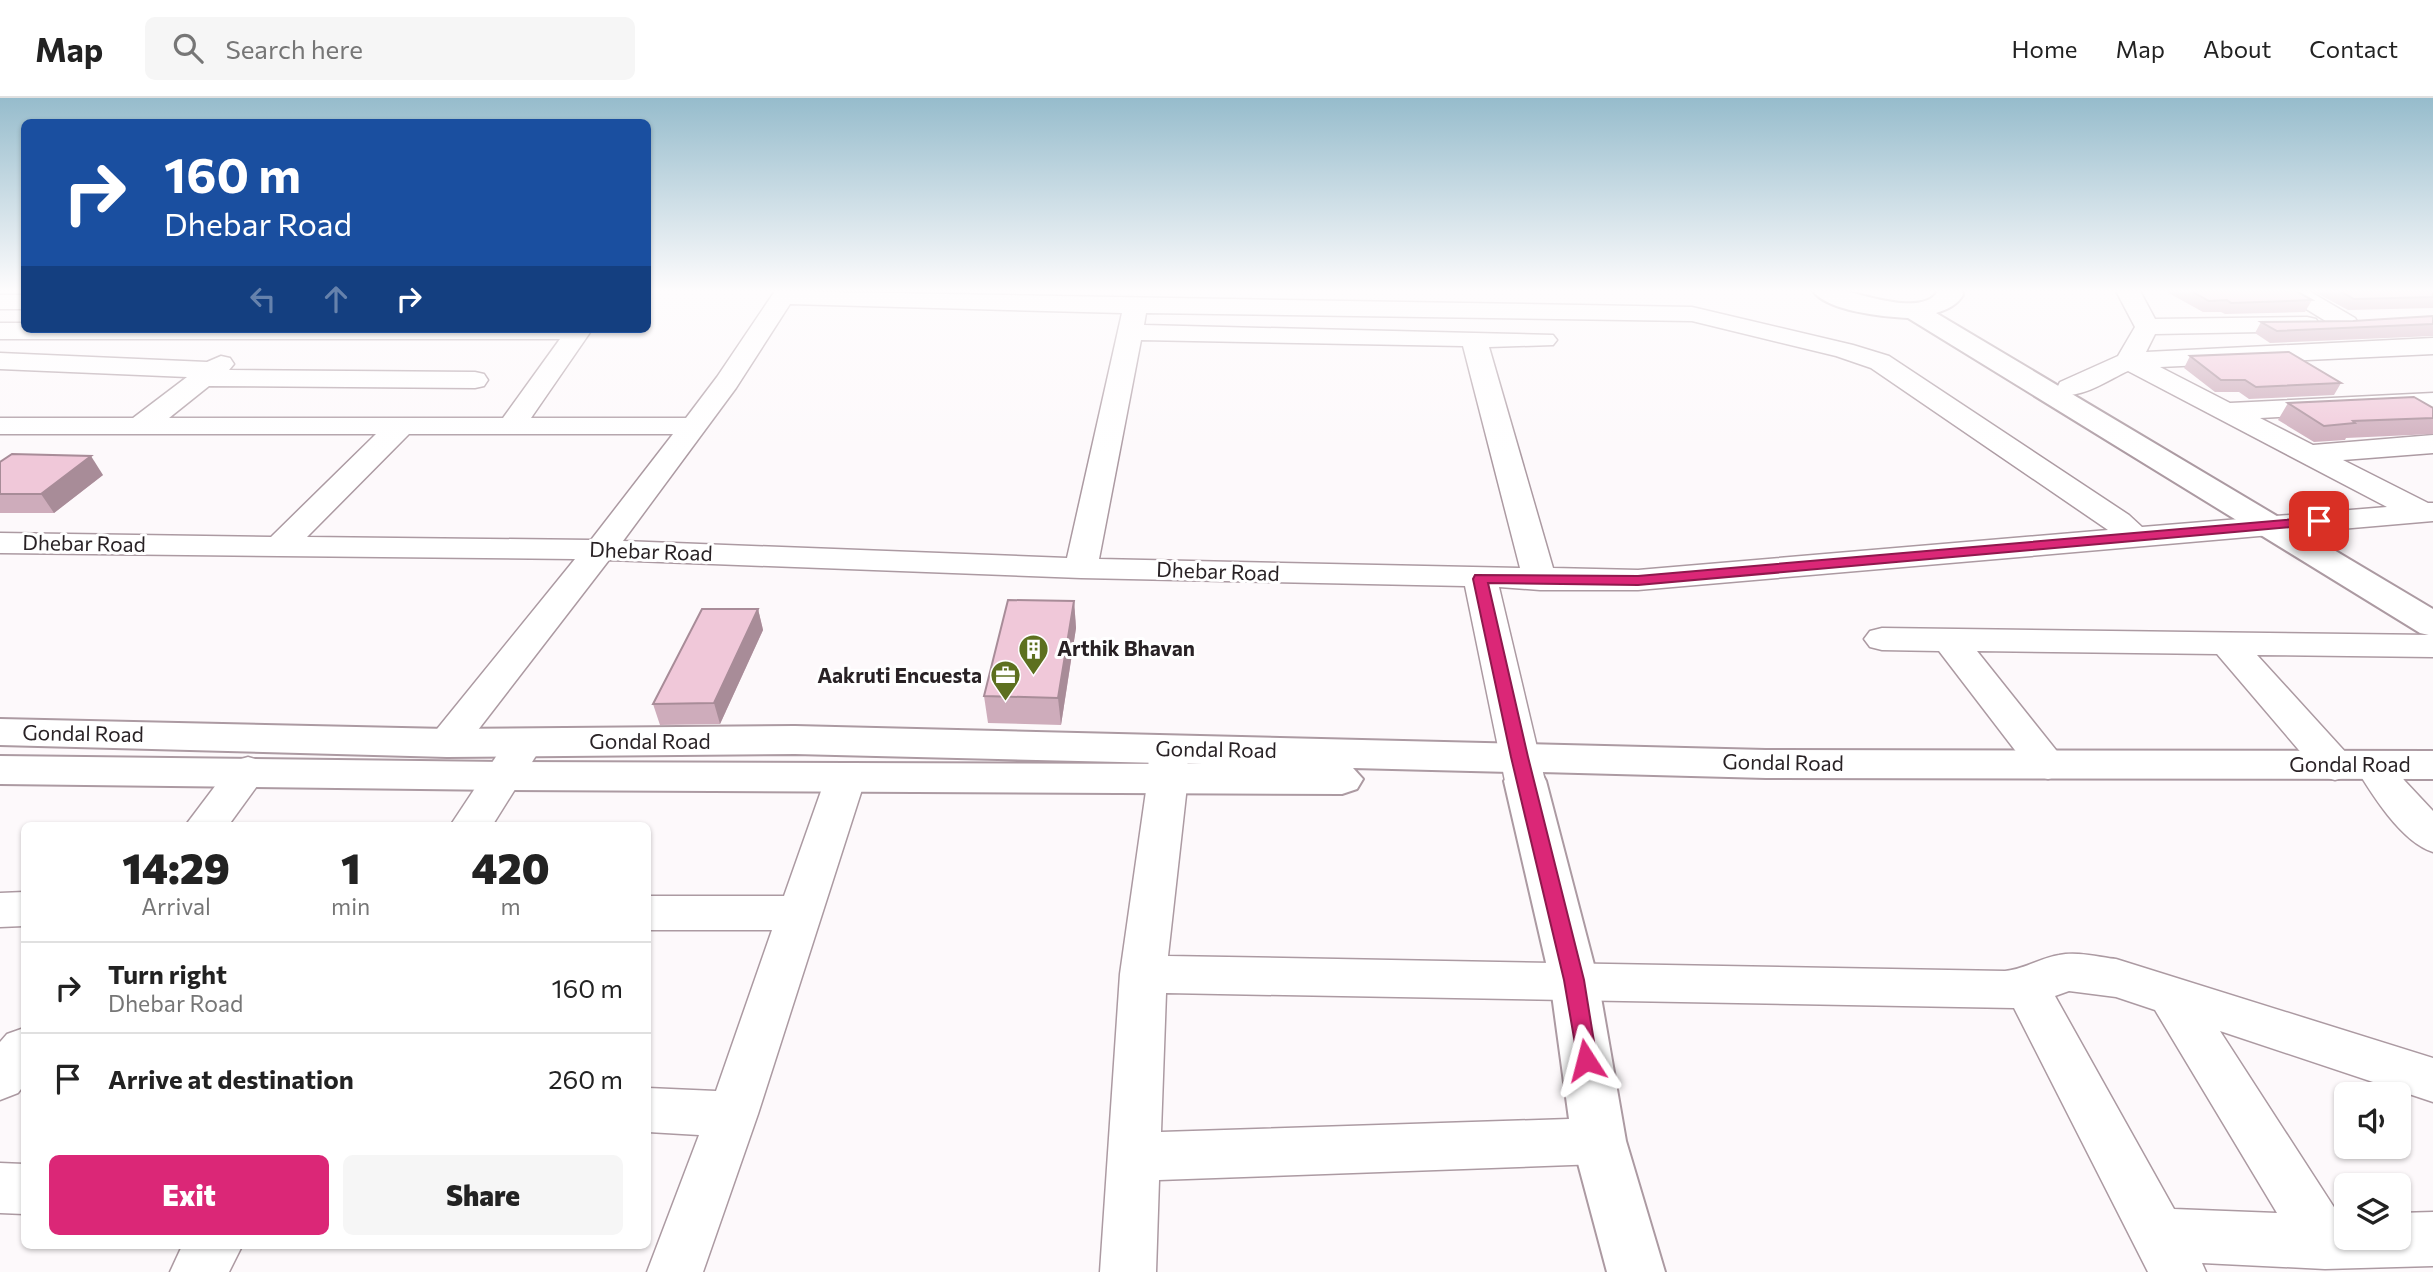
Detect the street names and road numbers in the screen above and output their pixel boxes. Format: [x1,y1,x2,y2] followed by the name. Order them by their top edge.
[22,529,146,556] street label: Dhebar Road
[589,536,713,565] street label: Dhebar Road
[1156,556,1280,585] street label: Dhebar Road
[22,719,144,746] street label: Gondal Road
[589,728,711,753] street label: Gondal Road
[1155,735,1277,762] street label: Gondal Road
[1722,748,1844,775] street label: Gondal Road
[2289,751,2411,776] street label: Gondal Road

